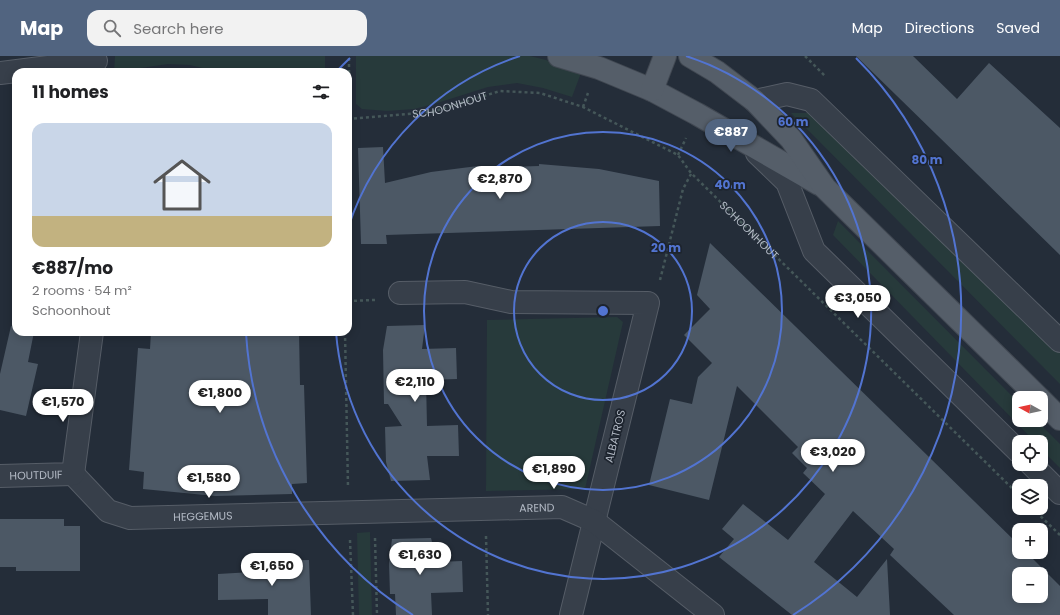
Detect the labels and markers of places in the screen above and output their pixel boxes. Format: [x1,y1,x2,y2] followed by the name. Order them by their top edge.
[707,119,755,153] pin: €887
[467,166,533,200] pin: €2,870
[825,285,891,319] pin: €3,050
[596,304,610,318] centre of rings
[382,369,448,403] pin: €2,110
[187,380,253,414] pin: €1,800
[30,389,96,423] pin: €1,570
[800,439,866,473] pin: €3,020
[521,456,587,490] pin: €1,890
[176,465,242,499] pin: €1,580
[387,542,453,576] pin: €1,630
[239,553,305,587] pin: €1,650

